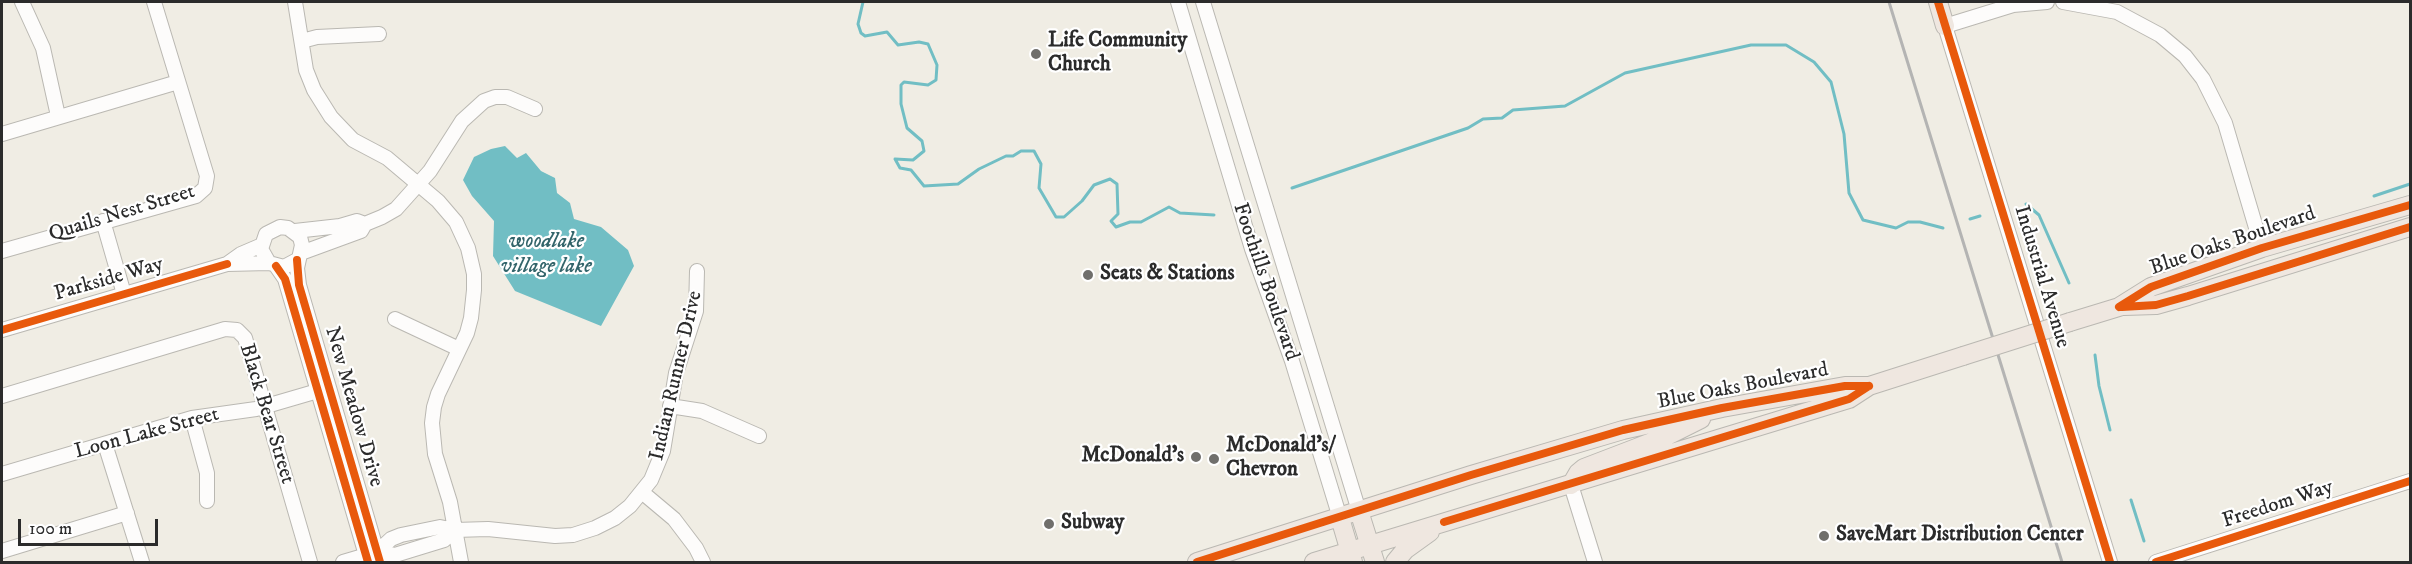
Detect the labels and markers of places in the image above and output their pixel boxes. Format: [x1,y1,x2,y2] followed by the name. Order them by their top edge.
[1048,29,1187,79] place label: Life Community Church
[1029,47,1043,61] marker: Life Community Church
[1100,262,1235,288] place label: Seats & Stations
[1081,268,1095,282] marker: Seats & Stations
[1226,434,1334,484] place label: McDonald's/ Chevron
[1081,444,1184,470] place label: McDonald's
[1189,450,1203,464] marker: McDonald's
[1207,452,1221,466] marker: McDonald's/ Chevron
[1061,511,1124,537] place label: Subway
[1042,517,1056,531] marker: Subway
[1836,523,2083,549] place label: SaveMart Distribution Center
[1817,529,1831,543] marker: SaveMart Distribution Center

